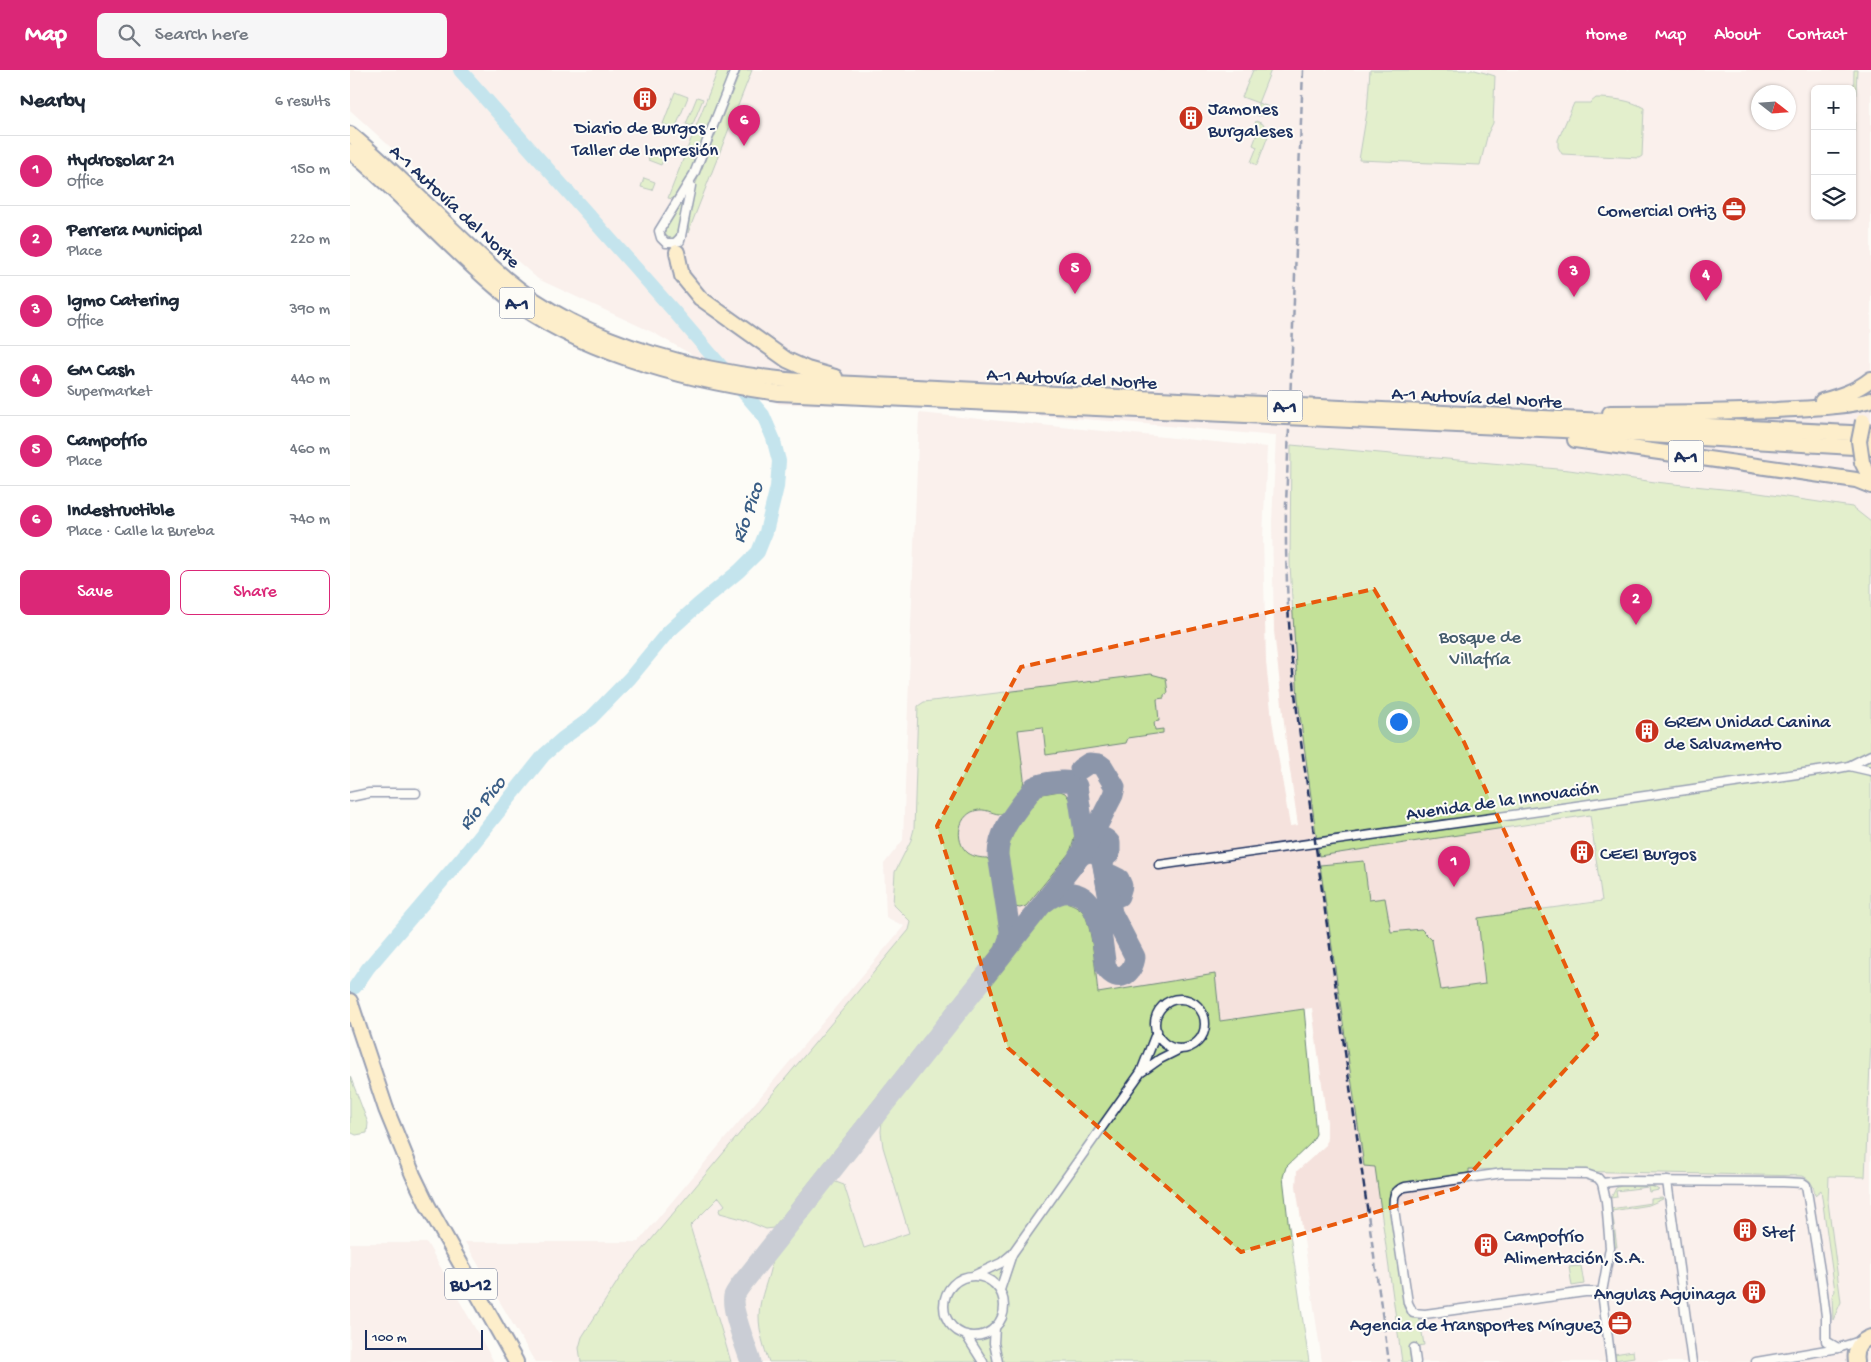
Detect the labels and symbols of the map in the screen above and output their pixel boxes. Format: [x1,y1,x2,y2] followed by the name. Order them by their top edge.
[1751,85,1796,130] north arrow
[632,86,658,112] building icon: Diario de Burgos - Taller de Impresión
[1207,99,1294,144] place label: Jamones Burgaleses
[728,105,760,146] pin: 6
[1178,105,1204,131] building icon: Jamones Burgaleses
[571,118,718,163] place label: Diario de Burgos - Taller de Impresión
[383,141,524,274] street label: A-1 Autovía del Norte
[1721,196,1747,222] office icon: Comercial Ortiz
[1598,201,1717,224] place label: Comercial Ortiz
[1059,253,1091,294] pin: 5
[1558,256,1590,297] pin: 3
[1690,260,1722,301] pin: 4
[500,288,534,318] road number: A-1
[986,365,1158,396] street label: A-1 Autovía del Norte
[1391,384,1563,415] street label: A-1 Autovía del Norte
[1268,391,1302,422] road number: A-1
[1668,441,1704,472] road number: A-1
[728,478,771,546] water label: Río Pico
[1620,584,1652,625] pin: 2
[1438,627,1521,672] park label: Bosque de Villafría
[1386,709,1412,735] your location
[1664,712,1832,757] place label: GREM Unidad Canina de Salvamento
[1634,718,1660,744] building icon: GREM Unidad Canina de Salvamento
[455,771,513,836] water label: Río Pico
[1405,778,1600,827] street label: Avenida de la Innovación
[1569,839,1595,865] building icon: CEEI Burgos
[1600,844,1697,867] place label: CEEI Burgos
[1438,846,1470,887] pin: 1
[1732,1217,1758,1243] building icon: Stef
[1762,1222,1796,1245] place label: Stef
[1504,1226,1646,1271] place label: Campofrío Alimentación, S.A.
[1473,1232,1499,1258] building icon: Campofrío Alimentación, S.A.
[445,1268,497,1300] road number: BU-12
[1741,1279,1767,1305] building icon: Angulas Aguinaga
[1594,1284,1737,1307] place label: Angulas Aguinaga
[1607,1310,1633,1336] office icon: Agencia de transportes Mínguez
[1350,1315,1603,1338] place label: Agencia de transportes Mínguez
[365,1327,482,1350] scale bar

